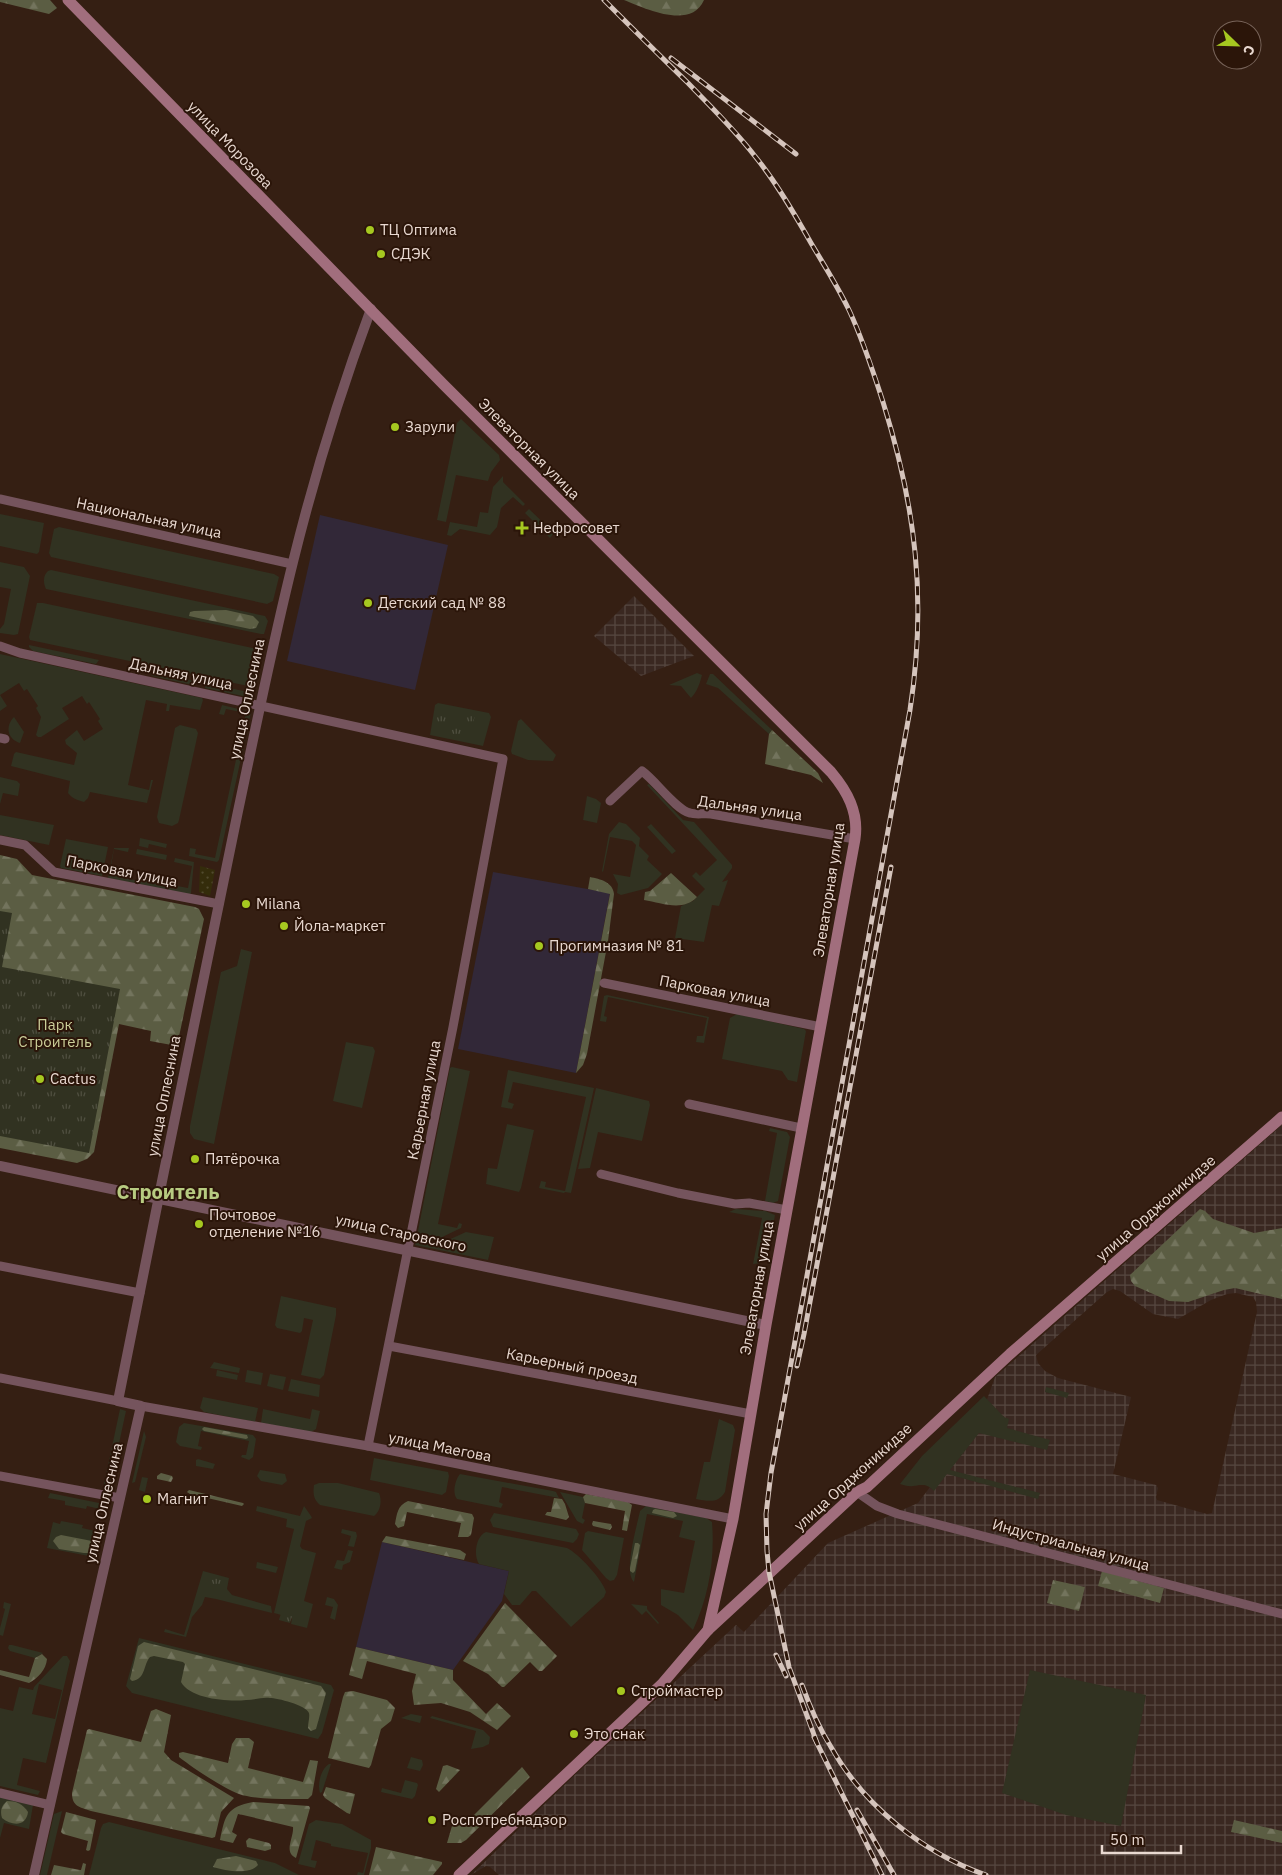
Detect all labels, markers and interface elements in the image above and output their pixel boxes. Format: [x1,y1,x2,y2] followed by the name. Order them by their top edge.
[1212,20,1262,70] north arrow
[1239,42,1259,58] text: С
[184,97,277,193] street label: улица Морозова
[380,220,457,239] place label: ТЦ Оптима
[364,224,376,236] marker: ТЦ Оптима
[391,244,431,263] place label: СДЭК
[375,248,387,260] marker: СДЭК
[475,394,584,503] street label: Элеваторная улица
[405,417,455,436] place label: Зарули
[389,421,401,433] marker: Зарули
[75,493,223,542] street label: Национальная улица
[533,518,620,537] place label: Нефросовет
[515,521,529,535] marker: Нефросовет
[378,593,506,612] place label: Детский сад № 88
[362,597,374,609] marker: Детский сад № 88
[224,637,269,761] street label: улица Оплеснина
[128,653,235,694] street label: Дальняя улица
[697,791,803,824] street label: Дальняя улица
[808,821,849,959] street label: Элеваторная улица
[65,850,179,891] street label: Парковая улица
[256,894,301,913] place label: Milana
[240,898,252,910] marker: Milana
[294,916,386,935] place label: Йола-маркет
[278,920,290,932] marker: Йола-маркет
[549,936,684,955] place label: Прогимназия № 81
[533,940,545,952] marker: Прогимназия № 81
[658,970,772,1011] street label: Парковая улица
[18,1015,92,1051] park label: Парк Строитель
[142,1034,185,1158] street label: улица Оплеснина
[403,1039,444,1161] street label: Карьерная улица
[50,1069,96,1088] place label: Cactus
[34,1073,46,1085] marker: Cactus
[205,1149,280,1168] place label: Пятёрочка
[1092,1150,1219,1265] street label: улица Орджоникидзе
[189,1153,201,1165] marker: Пятёрочка
[117,1178,219,1205] district label: Строитель
[209,1205,321,1241] place label: Почтовое отделение №16
[334,1209,468,1256] street label: улица Старовского
[193,1218,205,1230] marker: Почтовое отделение №16
[735,1219,778,1357] street label: Элеваторная улица
[505,1343,640,1388] street label: Карьерный проезд
[790,1419,916,1535] street label: улица Орджоникидзе
[387,1427,493,1466] street label: улица Маегова
[80,1441,127,1565] street label: улица Оплеснина
[157,1489,208,1508] place label: Магнит
[141,1493,153,1505] marker: Магнит
[990,1514,1152,1575] street label: Индустриальная улица
[631,1681,723,1700] place label: Строймастер
[615,1685,627,1697] marker: Строймастер
[584,1724,645,1743] place label: Это снак
[568,1728,580,1740] marker: Это снак
[442,1810,567,1829] place label: Роспотребнадзор
[426,1814,438,1826] marker: Роспотребнадзор
[1102,1822,1181,1854] scale bar
[1110,1830,1145,1849] text: 50 m

